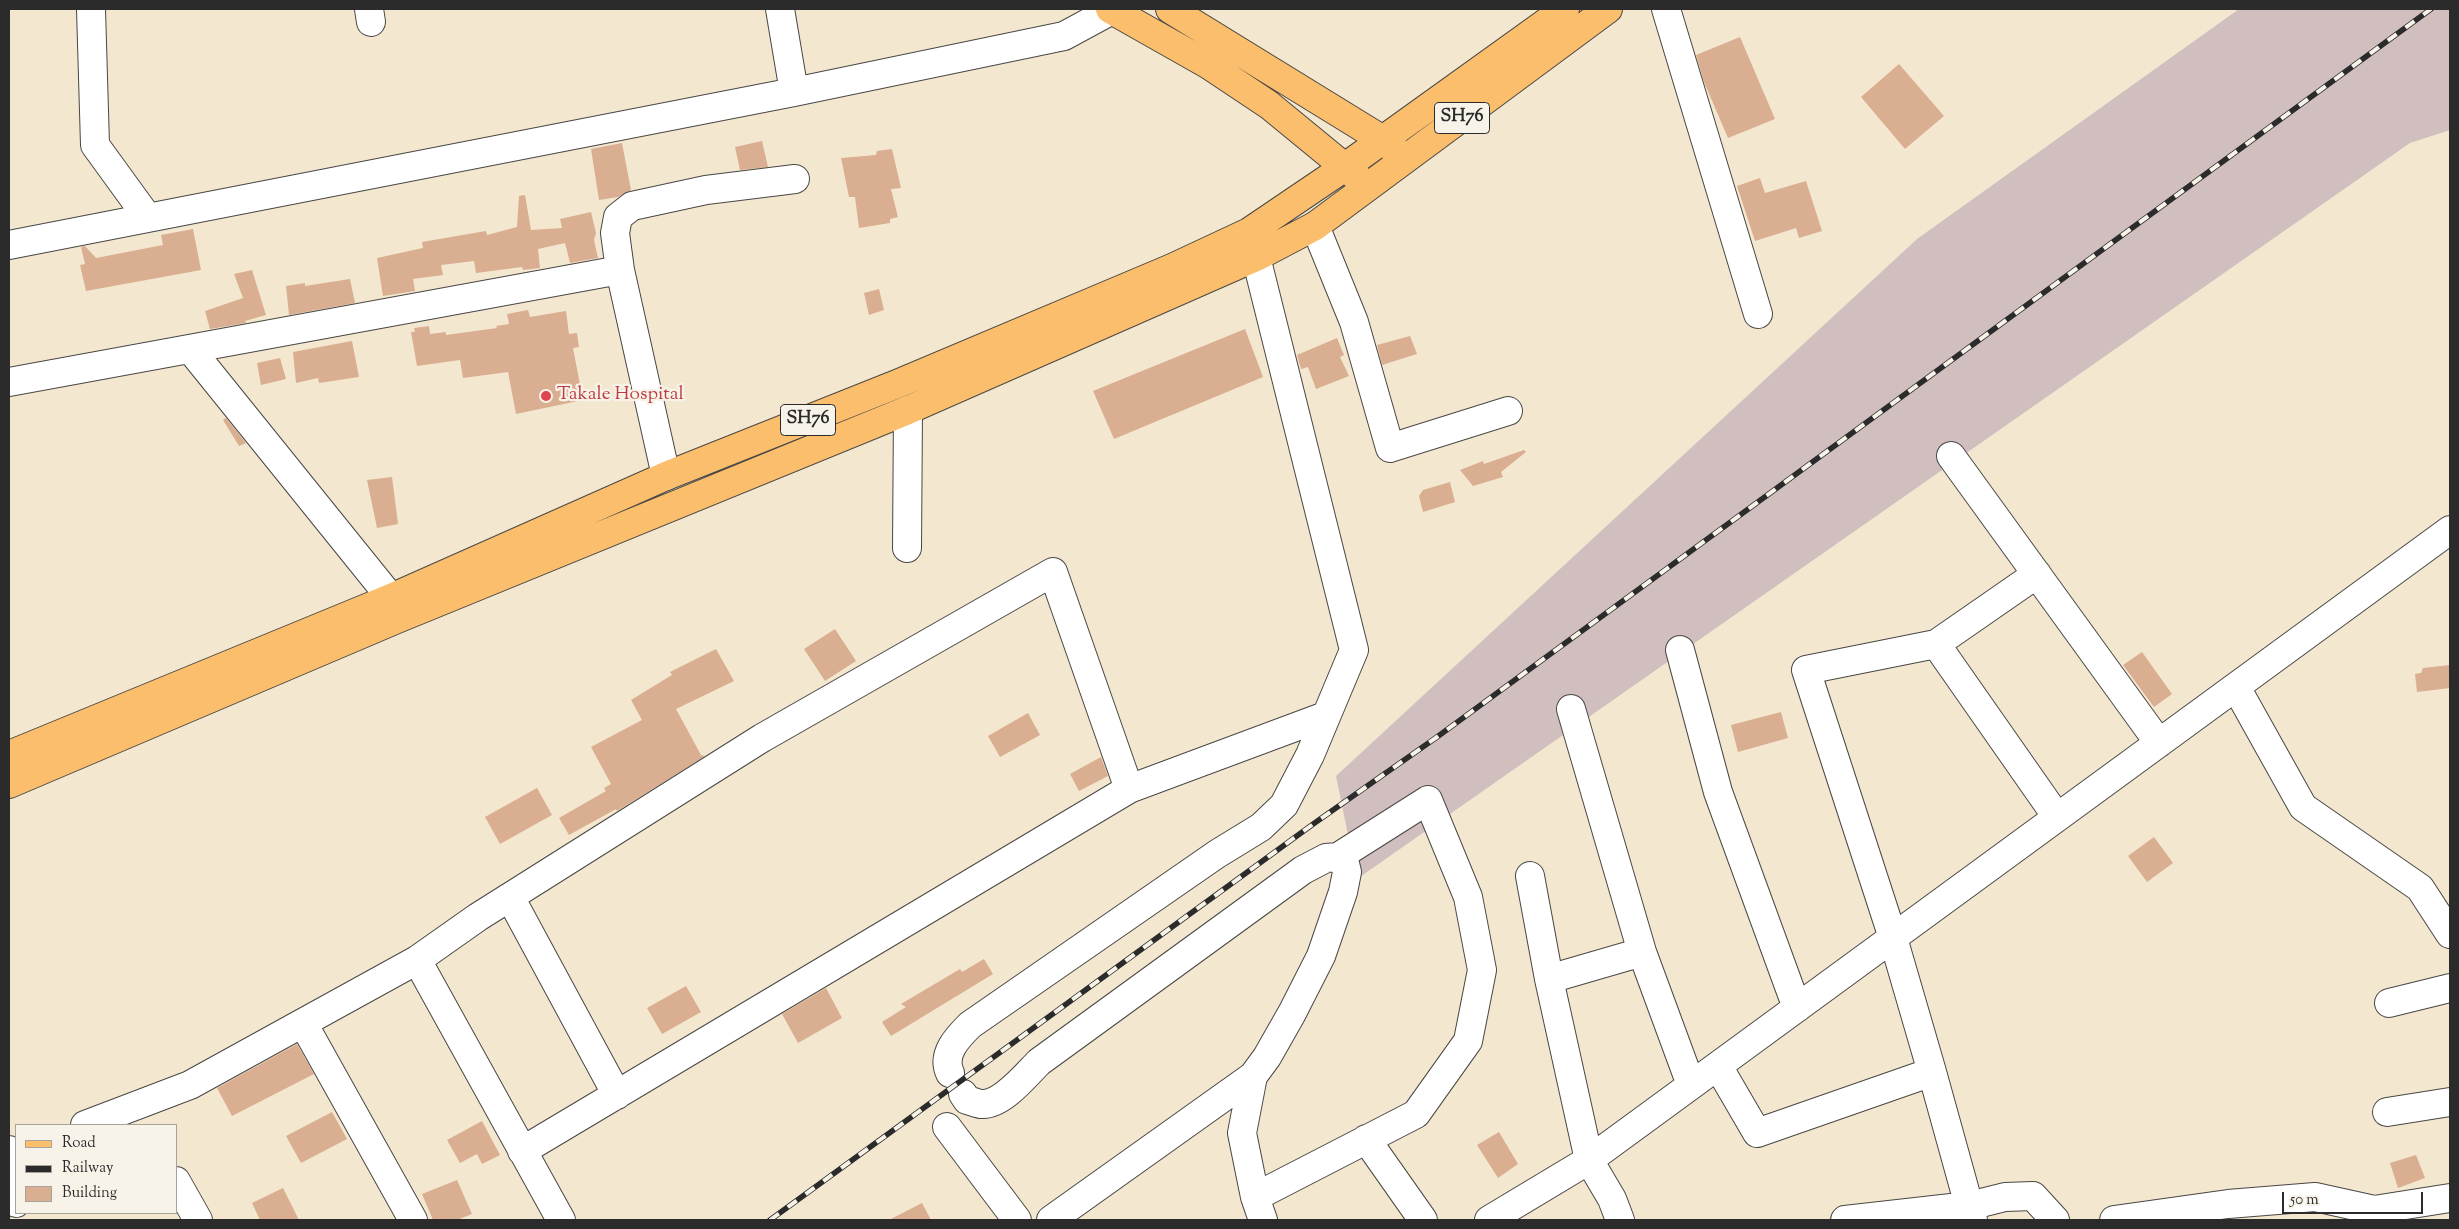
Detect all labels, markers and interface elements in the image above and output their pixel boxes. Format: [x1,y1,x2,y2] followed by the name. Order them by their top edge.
[1434,102,1490,134] road number: SH76
[557,385,684,407] place label: Takale Hospital
[539,389,553,403] marker: Takale Hospital
[780,404,836,436] road number: SH76
[15,1124,178,1214] legend
[62,1133,96,1154] text: Road
[62,1158,113,1179] text: Railway
[2284,1182,2425,1214] scale bar
[62,1183,117,1204] text: Building
[2290,1190,2319,1211] text: 50 m

